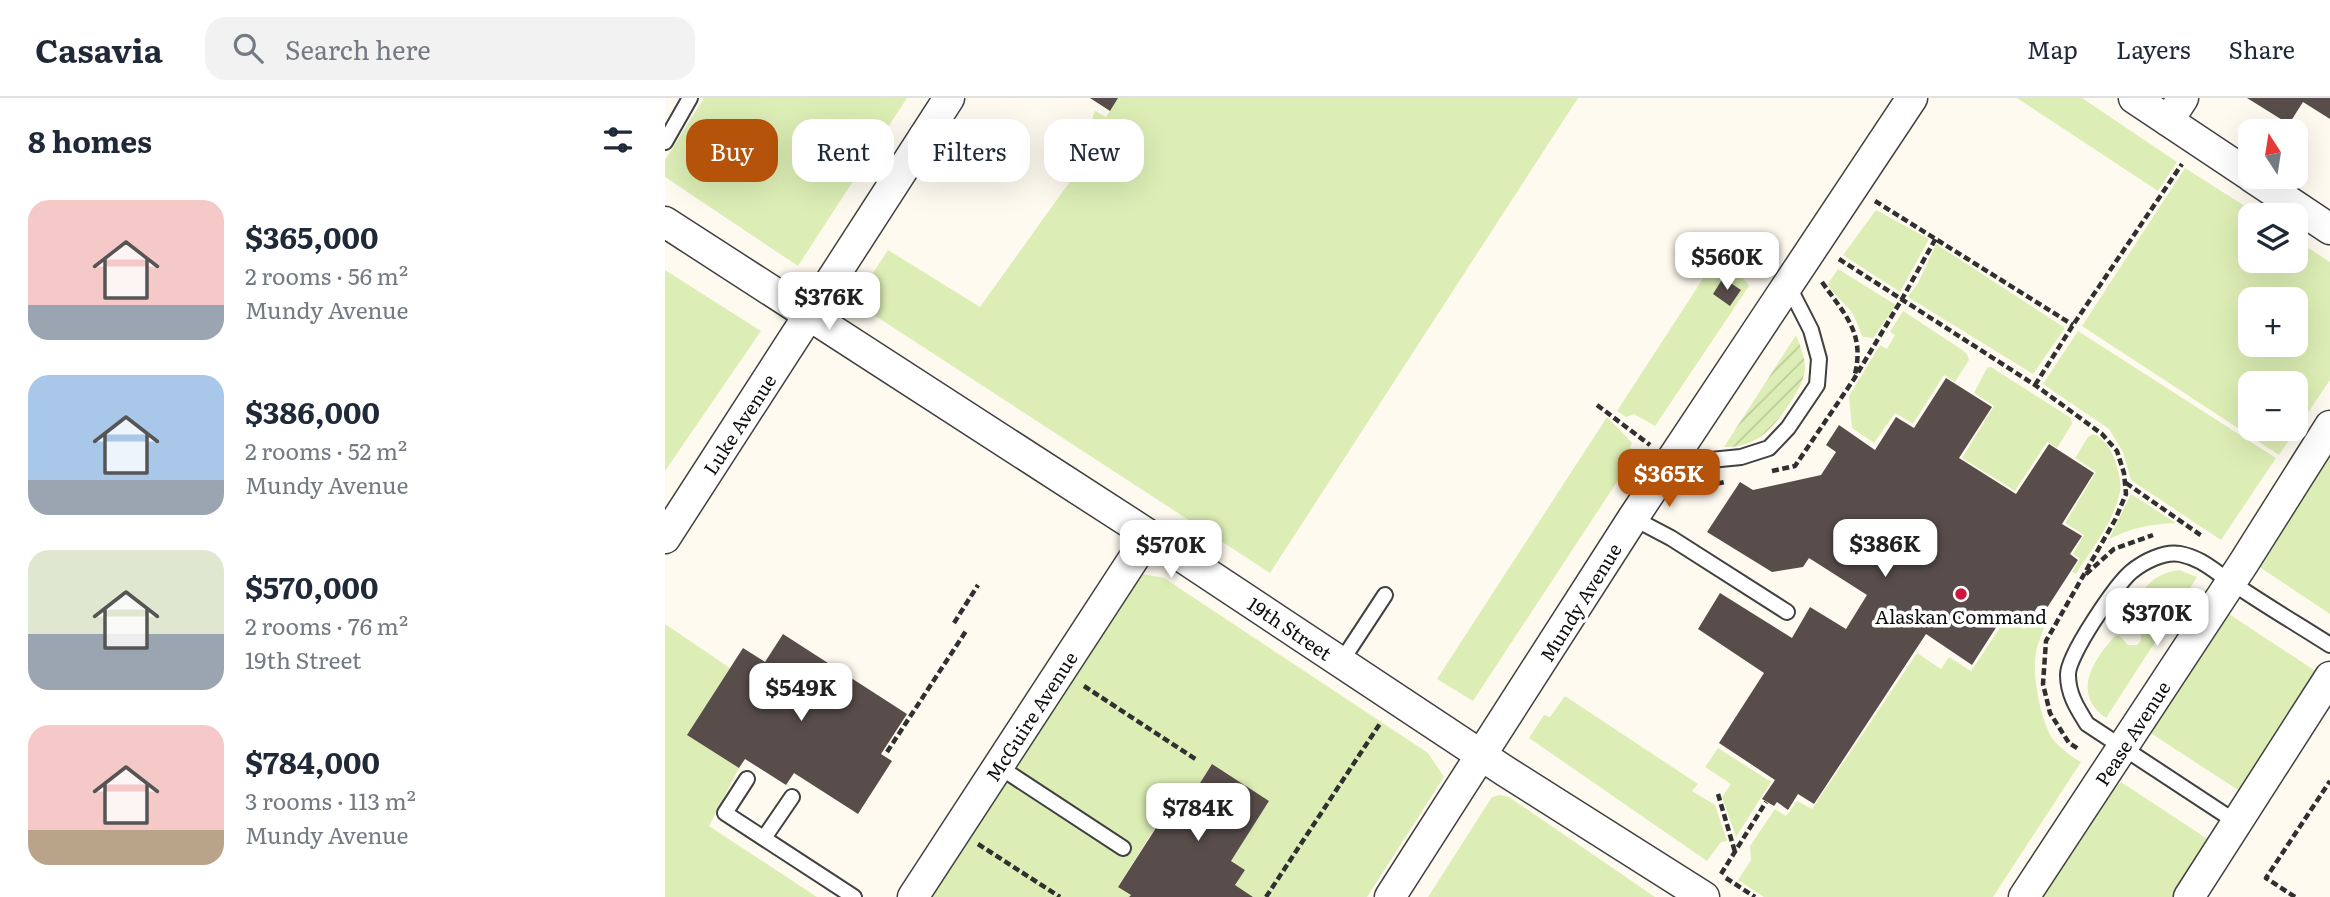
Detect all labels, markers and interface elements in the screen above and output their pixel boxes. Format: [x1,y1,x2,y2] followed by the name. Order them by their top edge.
[205,17,695,80] search box
[35,24,163,73] text: Casavia
[229,29,267,67] icon: search
[285,29,431,68] text: Search here
[2027,31,2078,66] text: Map
[2116,31,2190,66] text: Layers
[2228,31,2295,66] text: Share
[28,118,152,162] text: 8 homes
[686,119,778,182] chip: Buy
[792,119,894,182] chip: Rent
[908,119,1030,182] chip: Filters
[1044,119,1144,182] chip: New
[2238,119,2308,189] north arrow
[2238,119,2308,441] map controls
[599,121,637,159] icon: filters
[2238,203,2308,273] button: layers
[245,214,379,258] text: $365,000
[84,228,168,312] icon: home
[1678,232,1776,292] pin: $560K
[1691,238,1763,272] text: $560K
[245,258,408,292] text: 2 rooms · 56 m²
[780,272,878,332] pin: $376K
[794,278,864,312] text: $376K
[2238,287,2308,357] button: +
[245,292,409,326] text: Mundy Avenue
[696,368,782,480] street label: Luke Avenue
[2238,371,2308,441] button: −
[245,389,380,433] text: $386,000
[84,403,168,487] icon: home
[245,433,407,467] text: 2 rooms · 52 m²
[1620,450,1718,509] pin: $365K
[1634,455,1704,489] text: $365K
[245,467,409,501] text: Mundy Avenue
[1836,519,1934,579] pin: $386K
[1122,520,1220,580] pin: $570K
[1849,525,1921,559] text: $386K
[1136,526,1206,560] text: $570K
[1532,537,1628,667] street label: Mundy Avenue
[245,564,379,608] text: $570,000
[84,578,168,662] icon: home
[1953,586,1969,602] marker: Alaskan Command
[2108,588,2206,648] pin: $370K
[1242,590,1338,667] street label: 19th Street
[2122,594,2192,628] text: $370K
[1875,602,2047,630] place label: Alaskan Command
[245,608,408,642] text: 2 rooms · 76 m²
[245,642,361,676] text: 19th Street
[978,645,1084,787] street label: McGuire Avenue
[752,664,850,723] pin: $549K
[765,669,837,703] text: $549K
[2087,675,2177,791] street label: Pease Avenue
[245,739,380,783] text: $784,000
[84,753,168,837] icon: home
[245,783,416,817] text: 3 rooms · 113 m²
[1149,784,1247,843] pin: $784K
[1162,789,1234,823] text: $784K
[245,817,409,851] text: Mundy Avenue

